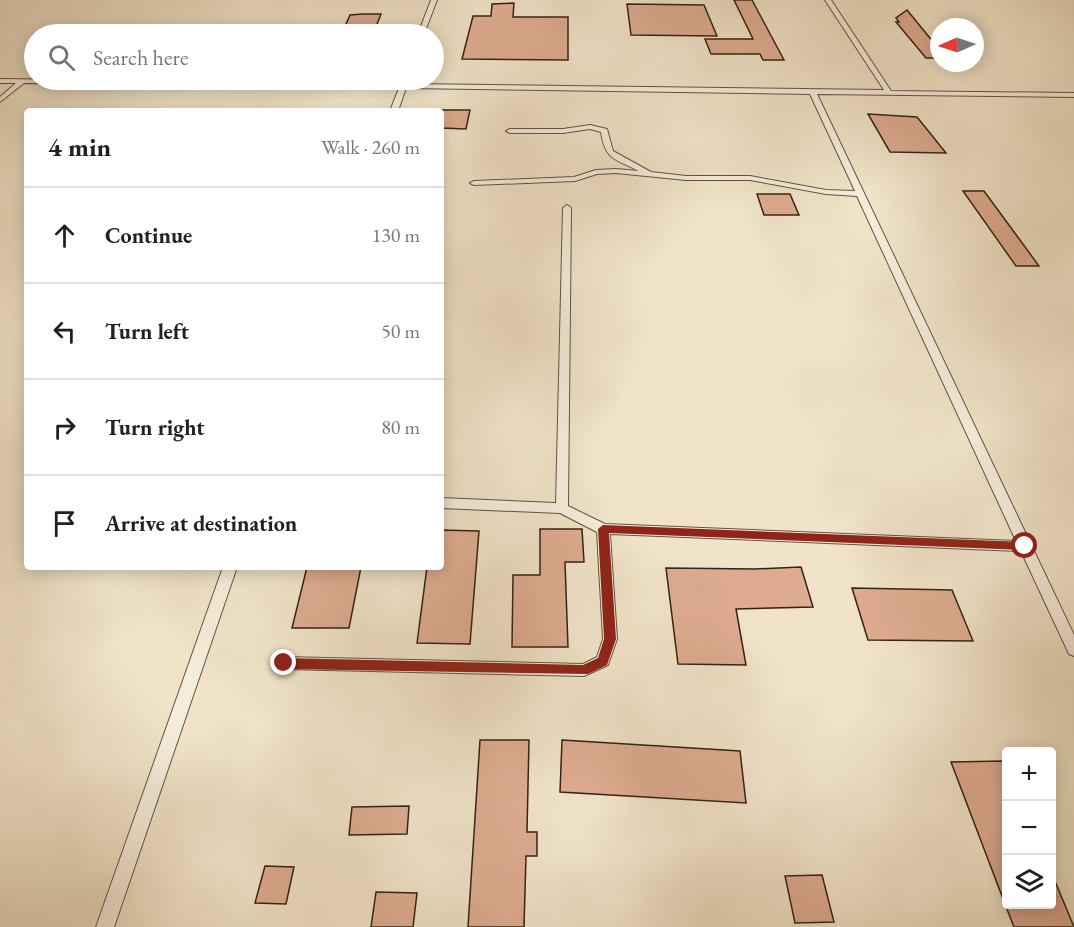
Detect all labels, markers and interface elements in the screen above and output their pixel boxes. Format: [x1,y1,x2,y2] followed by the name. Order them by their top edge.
[930,18,984,72] north arrow
[24,24,444,90] search box
[45,41,78,74] icon: search
[93,43,188,72] text: Search here
[48,130,111,164] text: 4 min
[321,134,420,160] text: Walk · 260 m
[48,219,81,252] icon: ahead
[105,221,192,250] text: Continue
[372,222,420,248] text: 130 m
[48,315,81,348] icon: left
[105,317,189,346] text: Turn left
[381,318,420,344] text: 50 m
[48,411,81,444] icon: right
[105,413,204,442] text: Turn right
[381,414,420,440] text: 80 m
[48,507,81,540] icon: arrive
[105,509,297,538] text: Arrive at destination
[1011,532,1037,558] route start
[270,649,296,675] route end
[1002,747,1056,909] map controls
[1002,747,1056,801] button: +
[1002,801,1056,855] button: −
[1002,855,1056,909] button: layers

